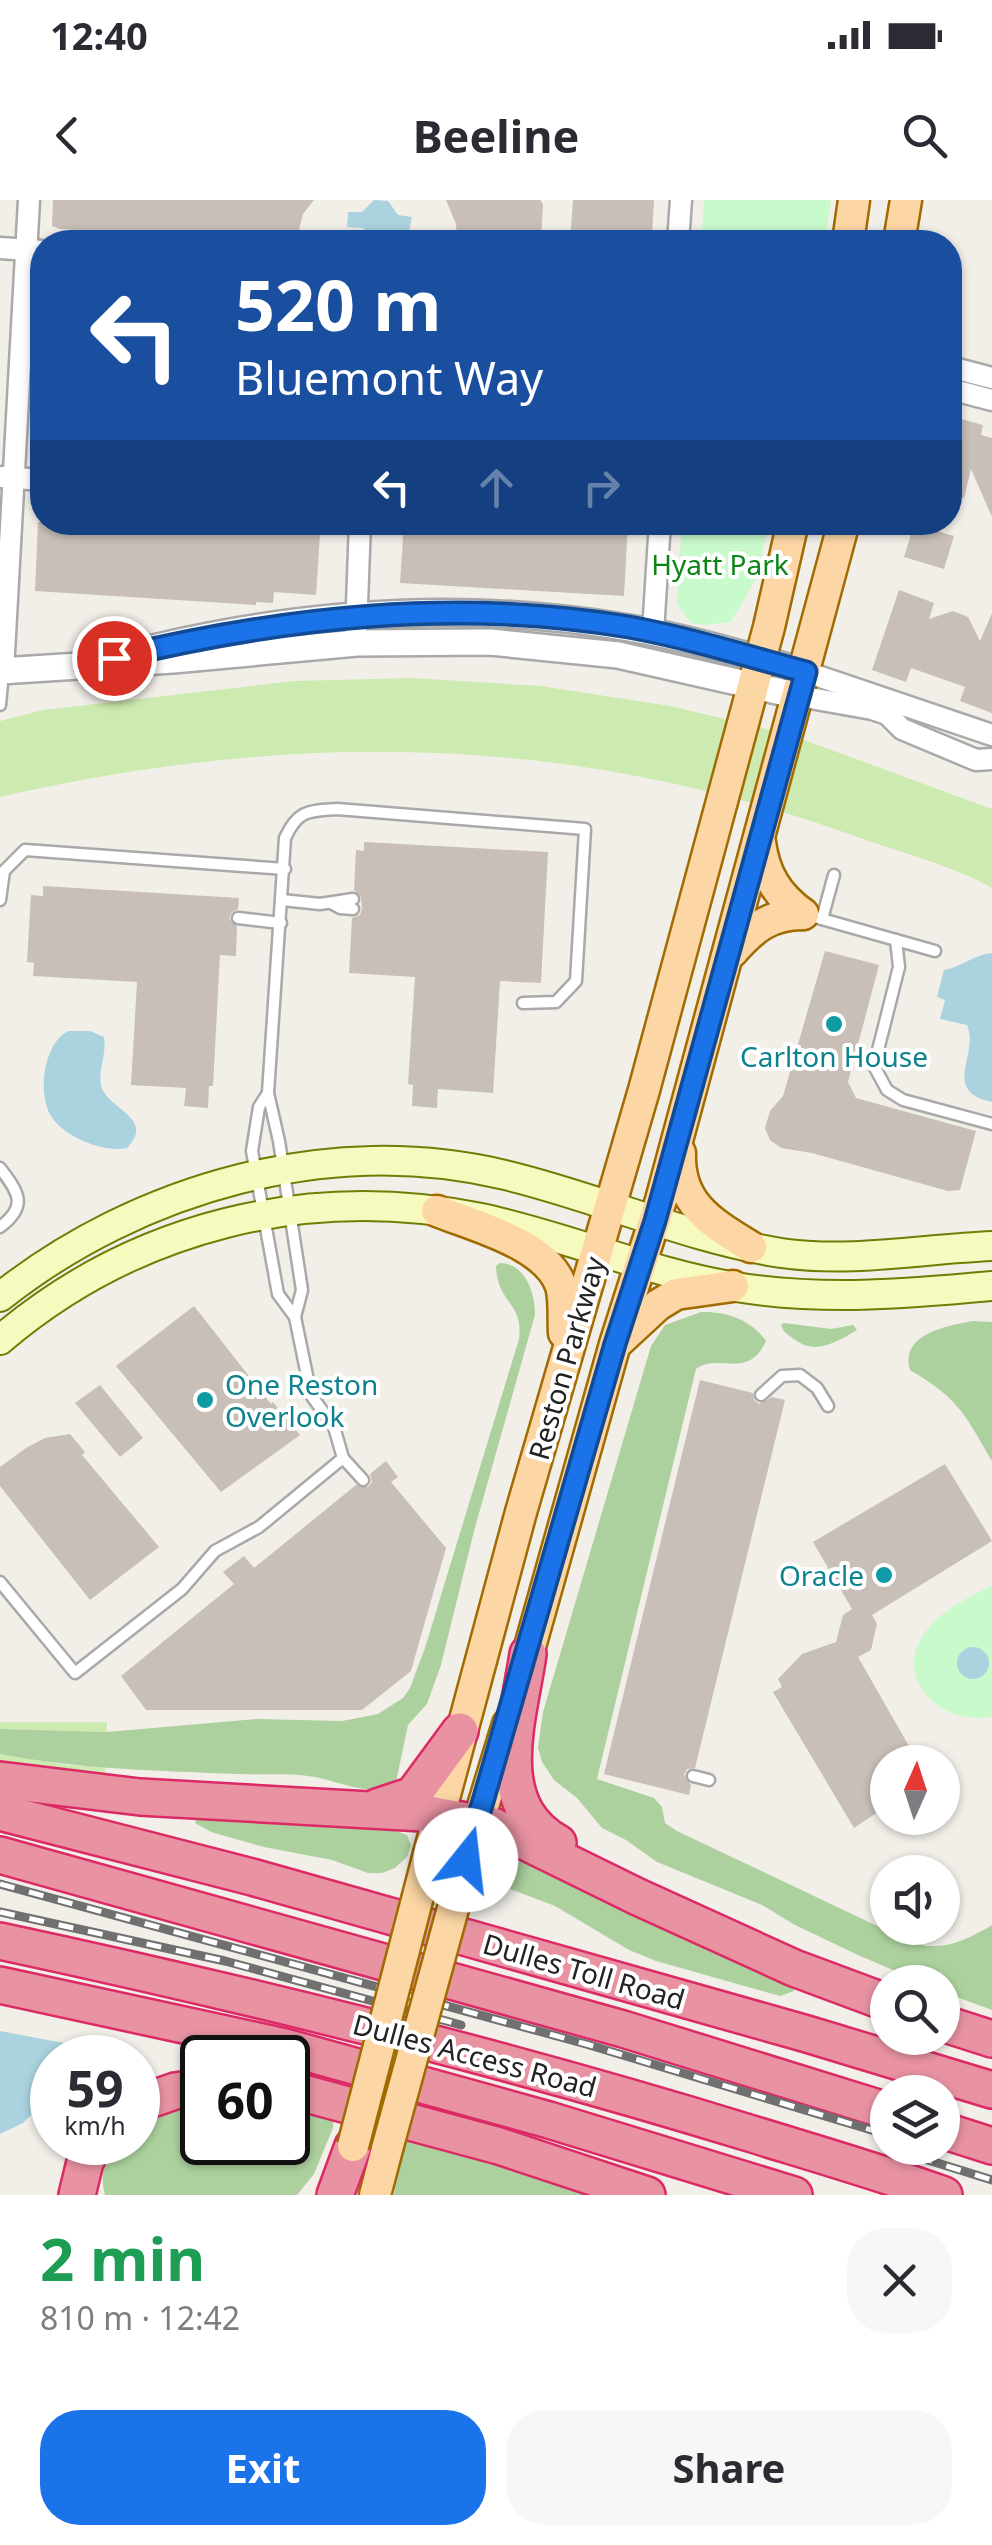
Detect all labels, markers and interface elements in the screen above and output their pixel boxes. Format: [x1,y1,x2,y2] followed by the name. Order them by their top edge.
[50,9,148,61] text: 12:40
[413,105,579,166] text: Beeline
[40,108,95,163] icon: back
[897,108,952,163] icon: search
[235,256,442,352] text: 520 m
[70,270,200,400] icon: left
[235,347,543,408] text: Bluemont Way
[364,460,419,515] icon: left
[469,460,524,515] icon: ahead
[574,460,629,515] icon: right
[651,545,789,583] park label: Hyatt Park
[72,616,157,701] pin
[87,631,142,686] icon: arrive
[823,1013,845,1035] marker: Carlton House
[740,1037,928,1075] place label: Carlton House
[519,1251,613,1464] street label: Reston Parkway
[225,1365,378,1435] place label: One Reston Overlook
[194,1389,216,1411] marker: One Reston Overlook
[779,1556,864,1594] place label: Oracle
[873,1564,895,1586] marker: Oracle
[870,1745,960,1835] north arrow
[870,1745,960,2165] map controls
[414,1808,518,1912] position arrow
[870,1855,960,1945] button: sound
[479,1924,689,2018] street label: Dulles Toll Road
[870,1965,960,2055] button: search
[349,2004,601,2106] street label: Dulles Access Road
[180,2035,310,2165] speed limit sign: 60
[66,2054,124,2122] text: 59
[870,2075,960,2165] button: layers
[64,2108,126,2142] text: km/h
[40,2217,205,2299] text: 2 min
[847,2228,952,2333] button: close
[40,2296,240,2339] text: 810 m · 12:42
[40,2410,486,2525] button: Exit
[506,2410,952,2525] button: Share

